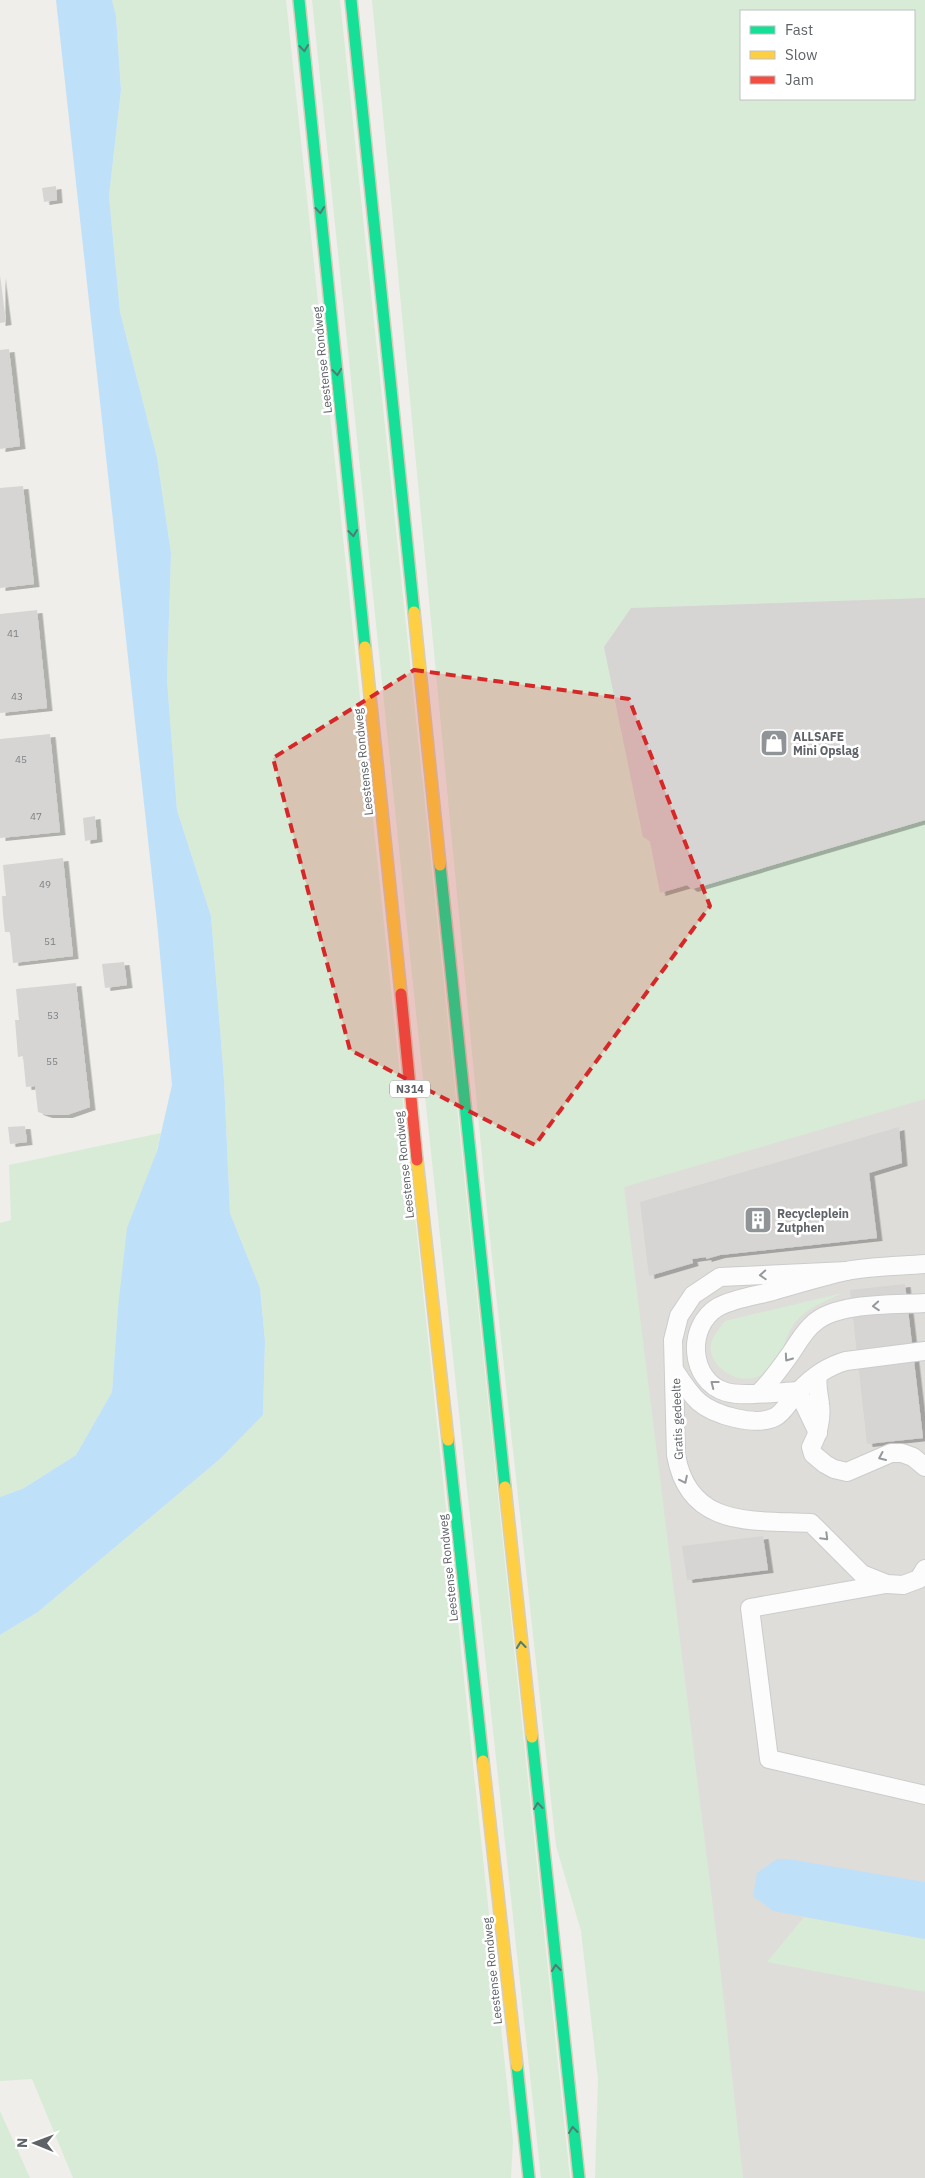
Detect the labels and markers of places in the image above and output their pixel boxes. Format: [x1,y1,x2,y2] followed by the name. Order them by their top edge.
[759,728,789,758] shop icon: ALLSAFE Mini Opslag
[793,729,859,758] place label: ALLSAFE Mini Opslag
[743,1205,773,1235] building icon: Recycleplein Zutphen
[777,1206,849,1235] place label: Recycleplein Zutphen

